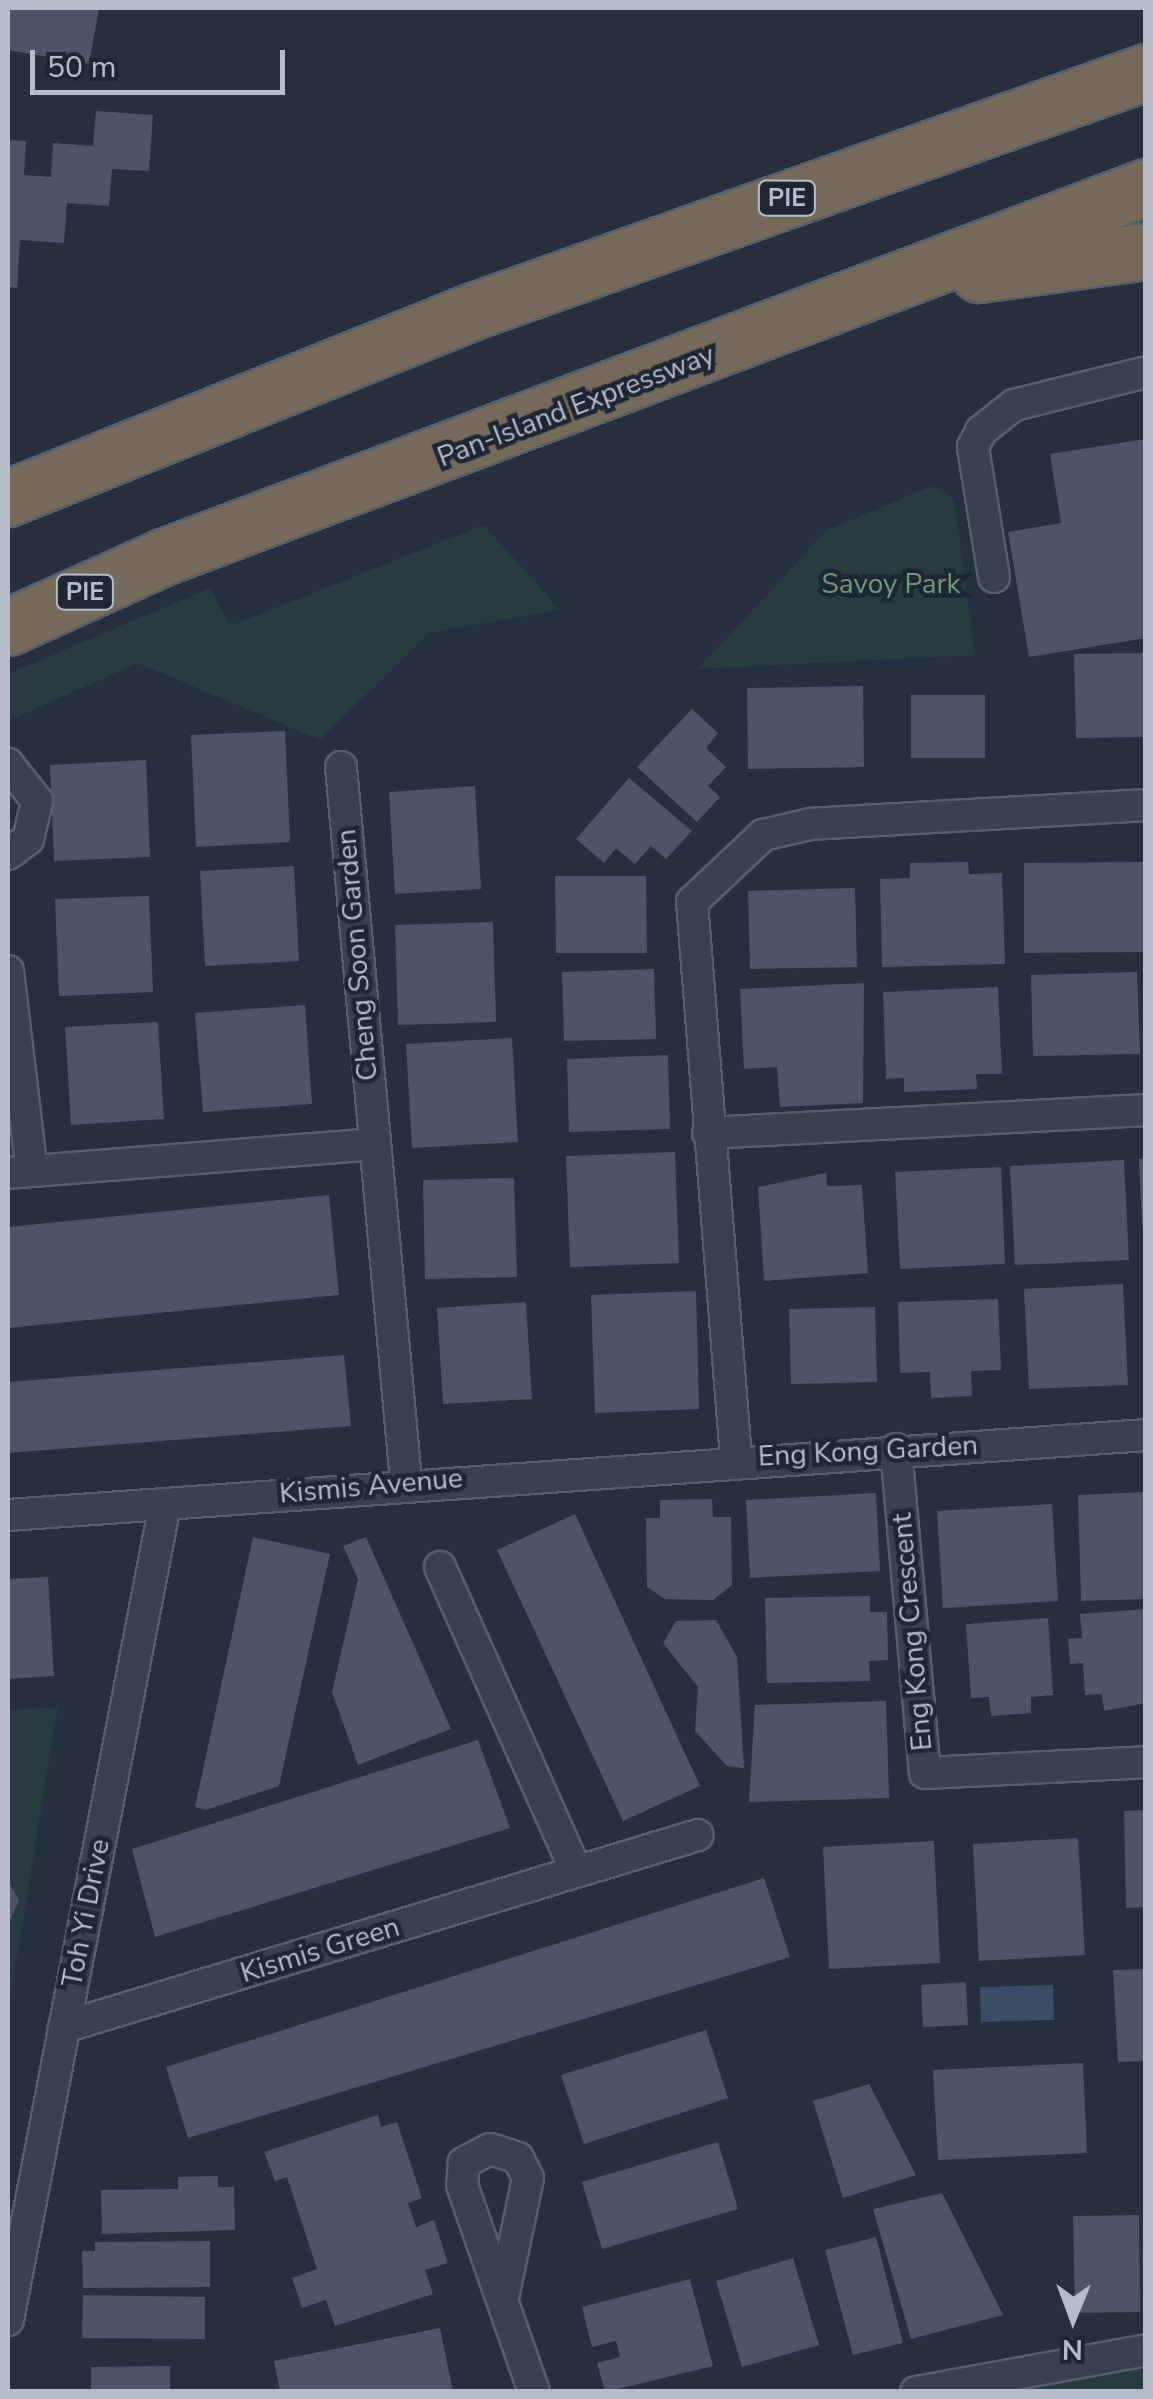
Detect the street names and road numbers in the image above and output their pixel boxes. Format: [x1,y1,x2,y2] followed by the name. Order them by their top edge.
[757,178,817,218] road number: PIE
[433,338,719,474] street label: Pan-Island Expressway
[55,572,115,612] road number: PIE
[329,828,385,1082] street label: Cheng Soon Garden
[757,1428,979,1474] street label: Eng Kong Garden
[278,1461,464,1511] street label: Kismis Avenue
[885,1512,939,1752] street label: Eng Kong Crescent
[55,1836,117,1990] street label: Toh Yi Drive
[236,1910,404,1990] street label: Kismis Green

